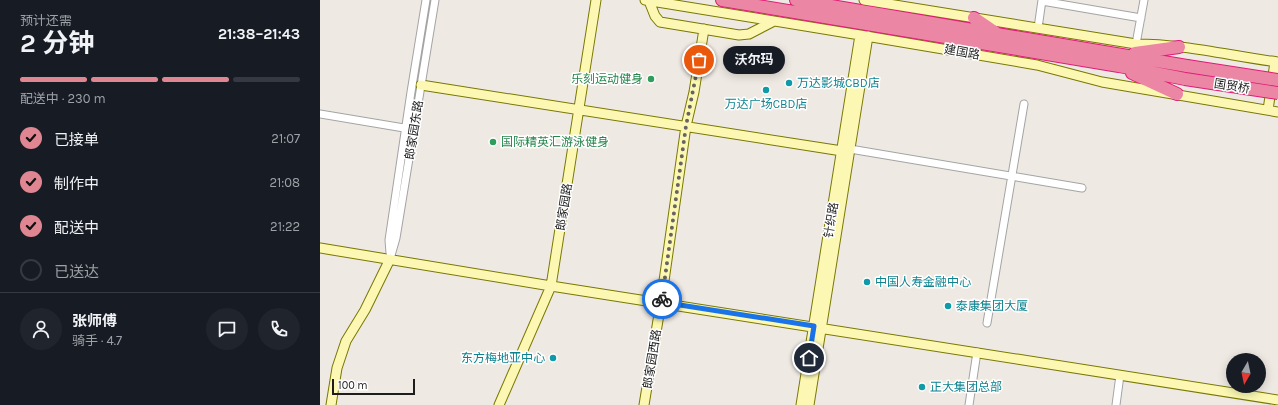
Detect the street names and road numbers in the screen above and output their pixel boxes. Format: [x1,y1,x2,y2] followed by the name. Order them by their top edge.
[943,42,981,62] street label: 建国路
[1213,76,1251,96] street label: 国贸桥
[402,99,426,161] street label: 郎家园东路
[553,182,575,232] street label: 郎家园路
[821,201,841,239] street label: 针织路
[640,328,664,390] street label: 郎家园西路

